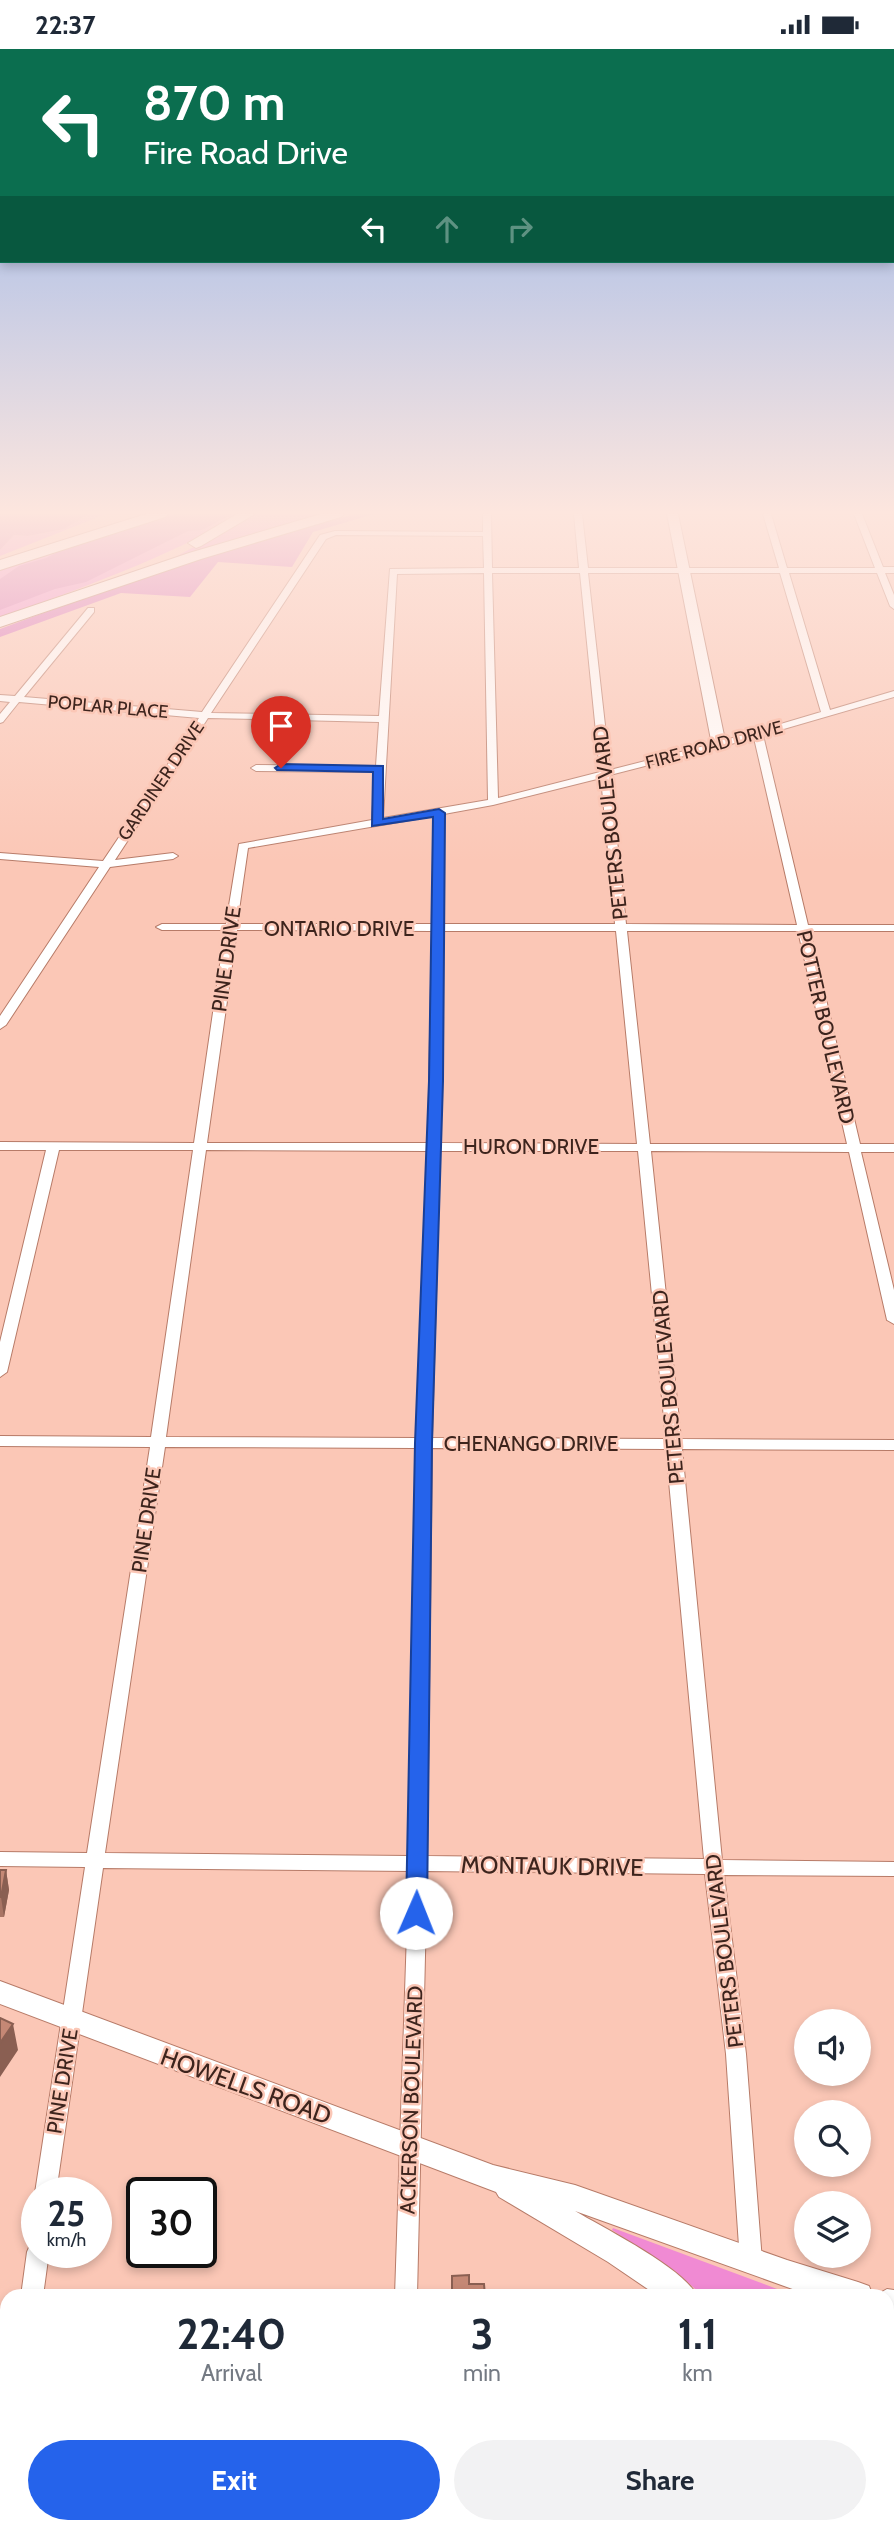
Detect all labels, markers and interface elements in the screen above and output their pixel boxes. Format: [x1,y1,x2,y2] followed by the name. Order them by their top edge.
[35,9,96,41] text: 22:37
[143,73,285,132] text: 870 m
[28,77,119,168] icon: left
[143,133,348,172] text: Fire Road Drive
[355,210,393,248] icon: left
[428,210,466,248] icon: ahead
[501,210,539,248] icon: right
[47,691,169,723] street label: POPLAR PLACE
[251,696,311,768] pin
[262,707,300,745] icon: arrive
[643,716,785,774] street label: FIRE ROAD DRIVE
[113,717,209,845] street label: GARDINER DRIVE
[587,725,633,921] street label: PETERS BOULEVARD
[206,905,246,1013] street label: PINE DRIVE
[264,916,414,941] street label: ONTARIO DRIVE
[792,928,860,1126] street label: POTTER BOULEVARD
[463,1134,599,1159] street label: HURON DRIVE
[647,1289,689,1485] street label: PETERS BOULEVARD
[444,1431,618,1456] street label: CHENANGO DRIVE
[126,1466,166,1574] street label: PINE DRIVE
[460,1850,644,1882] street label: MONTAUK DRIVE
[700,1853,748,2049] street label: PETERS BOULEVARD
[379,1876,453,1950] position arrow
[395,1985,427,2215] street label: ACKERSON BOULEVARD
[794,2009,871,2268] map controls
[794,2009,871,2086] button: sound
[41,2027,83,2135] street label: PINE DRIVE
[157,2042,335,2130] street label: HOWELLS ROAD
[794,2100,871,2177] button: search
[126,2177,217,2268] speed limit sign: 30
[794,2191,871,2268] button: layers
[48,2192,85,2235] text: 25
[47,2229,86,2251] text: km/h
[177,2308,286,2360] text: 22:40
[471,2308,493,2360] text: 3
[678,2308,717,2360] text: 1.1
[201,2359,262,2387] text: Arrival
[463,2359,501,2387] text: min
[682,2359,713,2387] text: km
[28,2440,440,2520] button: Exit
[454,2440,866,2520] button: Share

